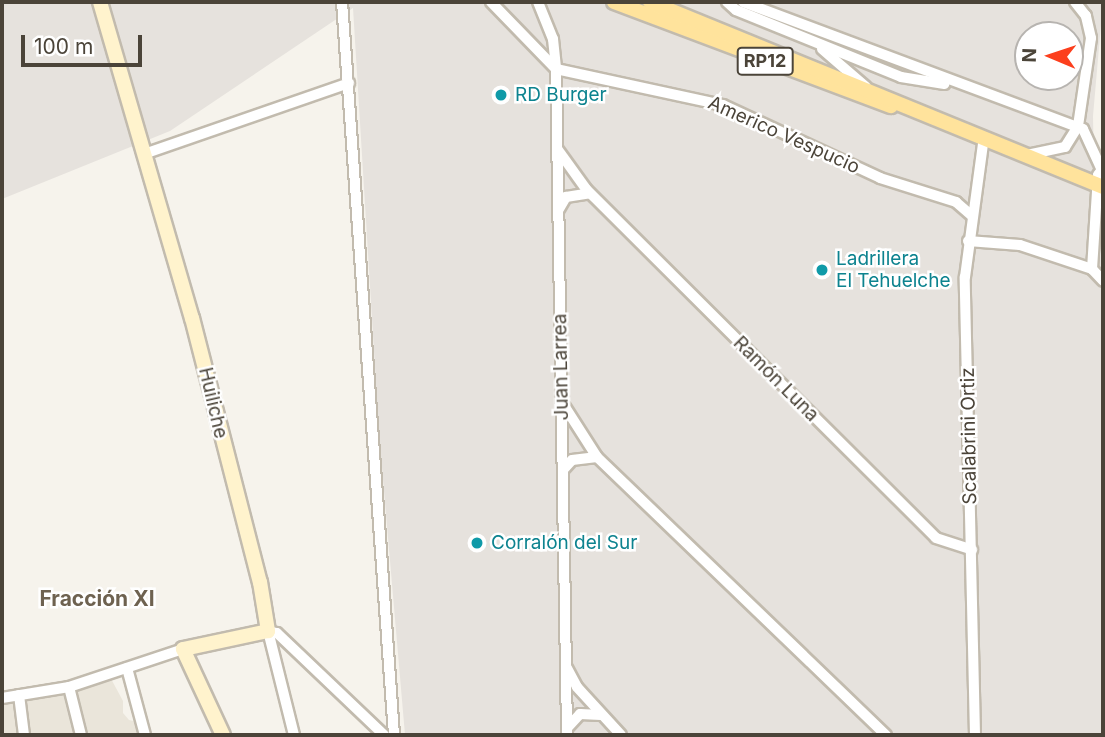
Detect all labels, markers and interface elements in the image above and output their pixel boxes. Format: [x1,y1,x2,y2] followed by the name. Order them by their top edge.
[24,21,145,65] scale bar
[1014,21,1084,91] north arrow
[34,34,93,59] text: 100 m
[735,46,795,76] road number: RP12
[1018,48,1041,63] text: N
[515,84,607,106] place label: RD Burger
[493,87,509,103] marker: RD Burger
[705,91,863,179] street label: Americo Vespucio
[836,248,951,292] place label: Ladrillera El Tehuelche
[814,262,830,278] marker: Ladrillera El Tehuelche
[549,313,573,421] street label: Juan Larrea
[729,332,823,426] street label: Ramón Luna
[194,365,232,441] street label: Huiliche
[956,367,982,505] street label: Scalabrini Ortiz
[491,532,637,554] place label: Corralón del Sur
[469,535,485,551] marker: Corralón del Sur
[39,586,155,612] district label: Fracción XI

